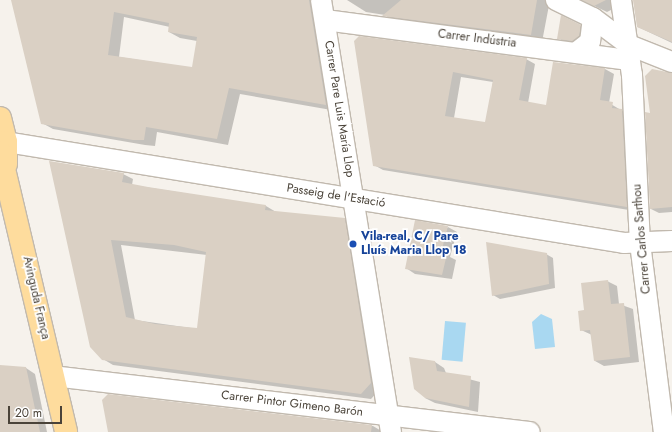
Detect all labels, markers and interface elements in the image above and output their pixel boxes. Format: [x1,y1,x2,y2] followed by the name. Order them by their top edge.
[437,27,517,51] street label: Carrer Indústria
[321,40,357,178] street label: Carrer Pare Luis María Llop
[286,181,386,211] street label: Passeig de l'Estació
[630,183,654,295] street label: Carrer Carlos Sarthou
[361,230,467,258] place label: Vila-real, C/ Pare Lluís Maria Llop 18
[348,239,358,249] marker: Vila-real, C/ Pare Lluís Maria Llop 18
[19,255,53,341] street label: Avinguda França
[220,388,364,420] street label: Carrer Pintor Gimeno Barón
[10,398,64,424] scale bar
[15,404,42,422] text: 20 m

